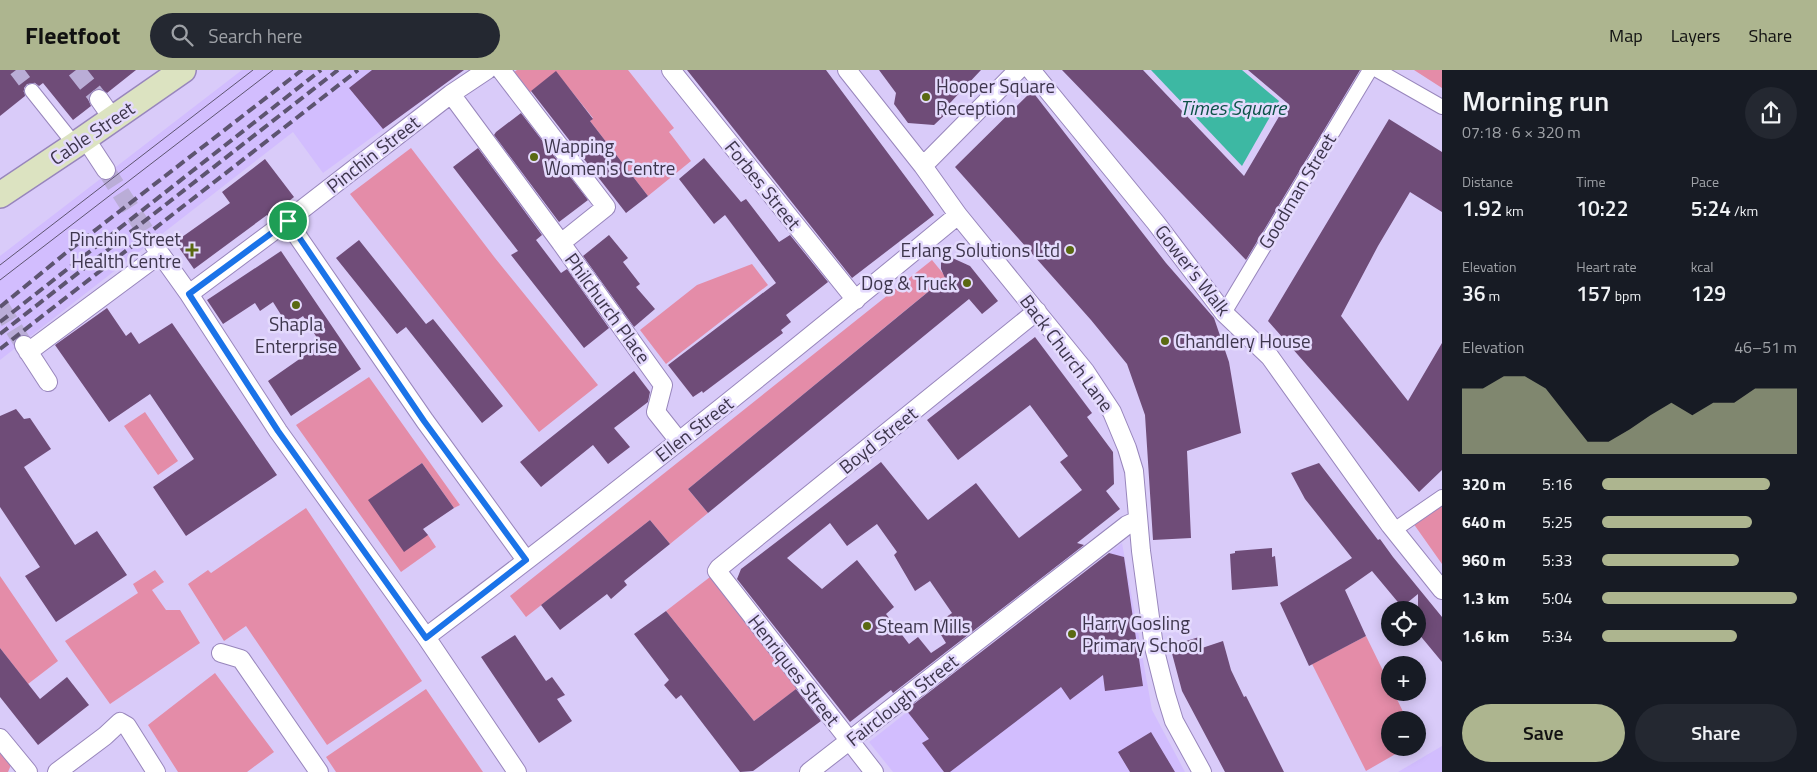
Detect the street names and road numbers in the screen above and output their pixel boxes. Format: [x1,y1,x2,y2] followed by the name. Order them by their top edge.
[43,93,140,172] street label: Cable Street
[320,108,426,199] street label: Pinchin Street
[1251,127,1343,254] street label: Goodman Street
[718,134,809,236] street label: Forbes Street
[1149,218,1238,321] street label: Gower's Walk
[558,246,659,369] street label: Philchurch Place
[1013,288,1121,418] street label: Back Church Lane
[648,389,739,468] street label: Ellen Street
[832,399,924,480] street label: Boyd Street
[741,608,848,732] street label: Henriques Street
[839,646,964,753] street label: Fairclough Street

